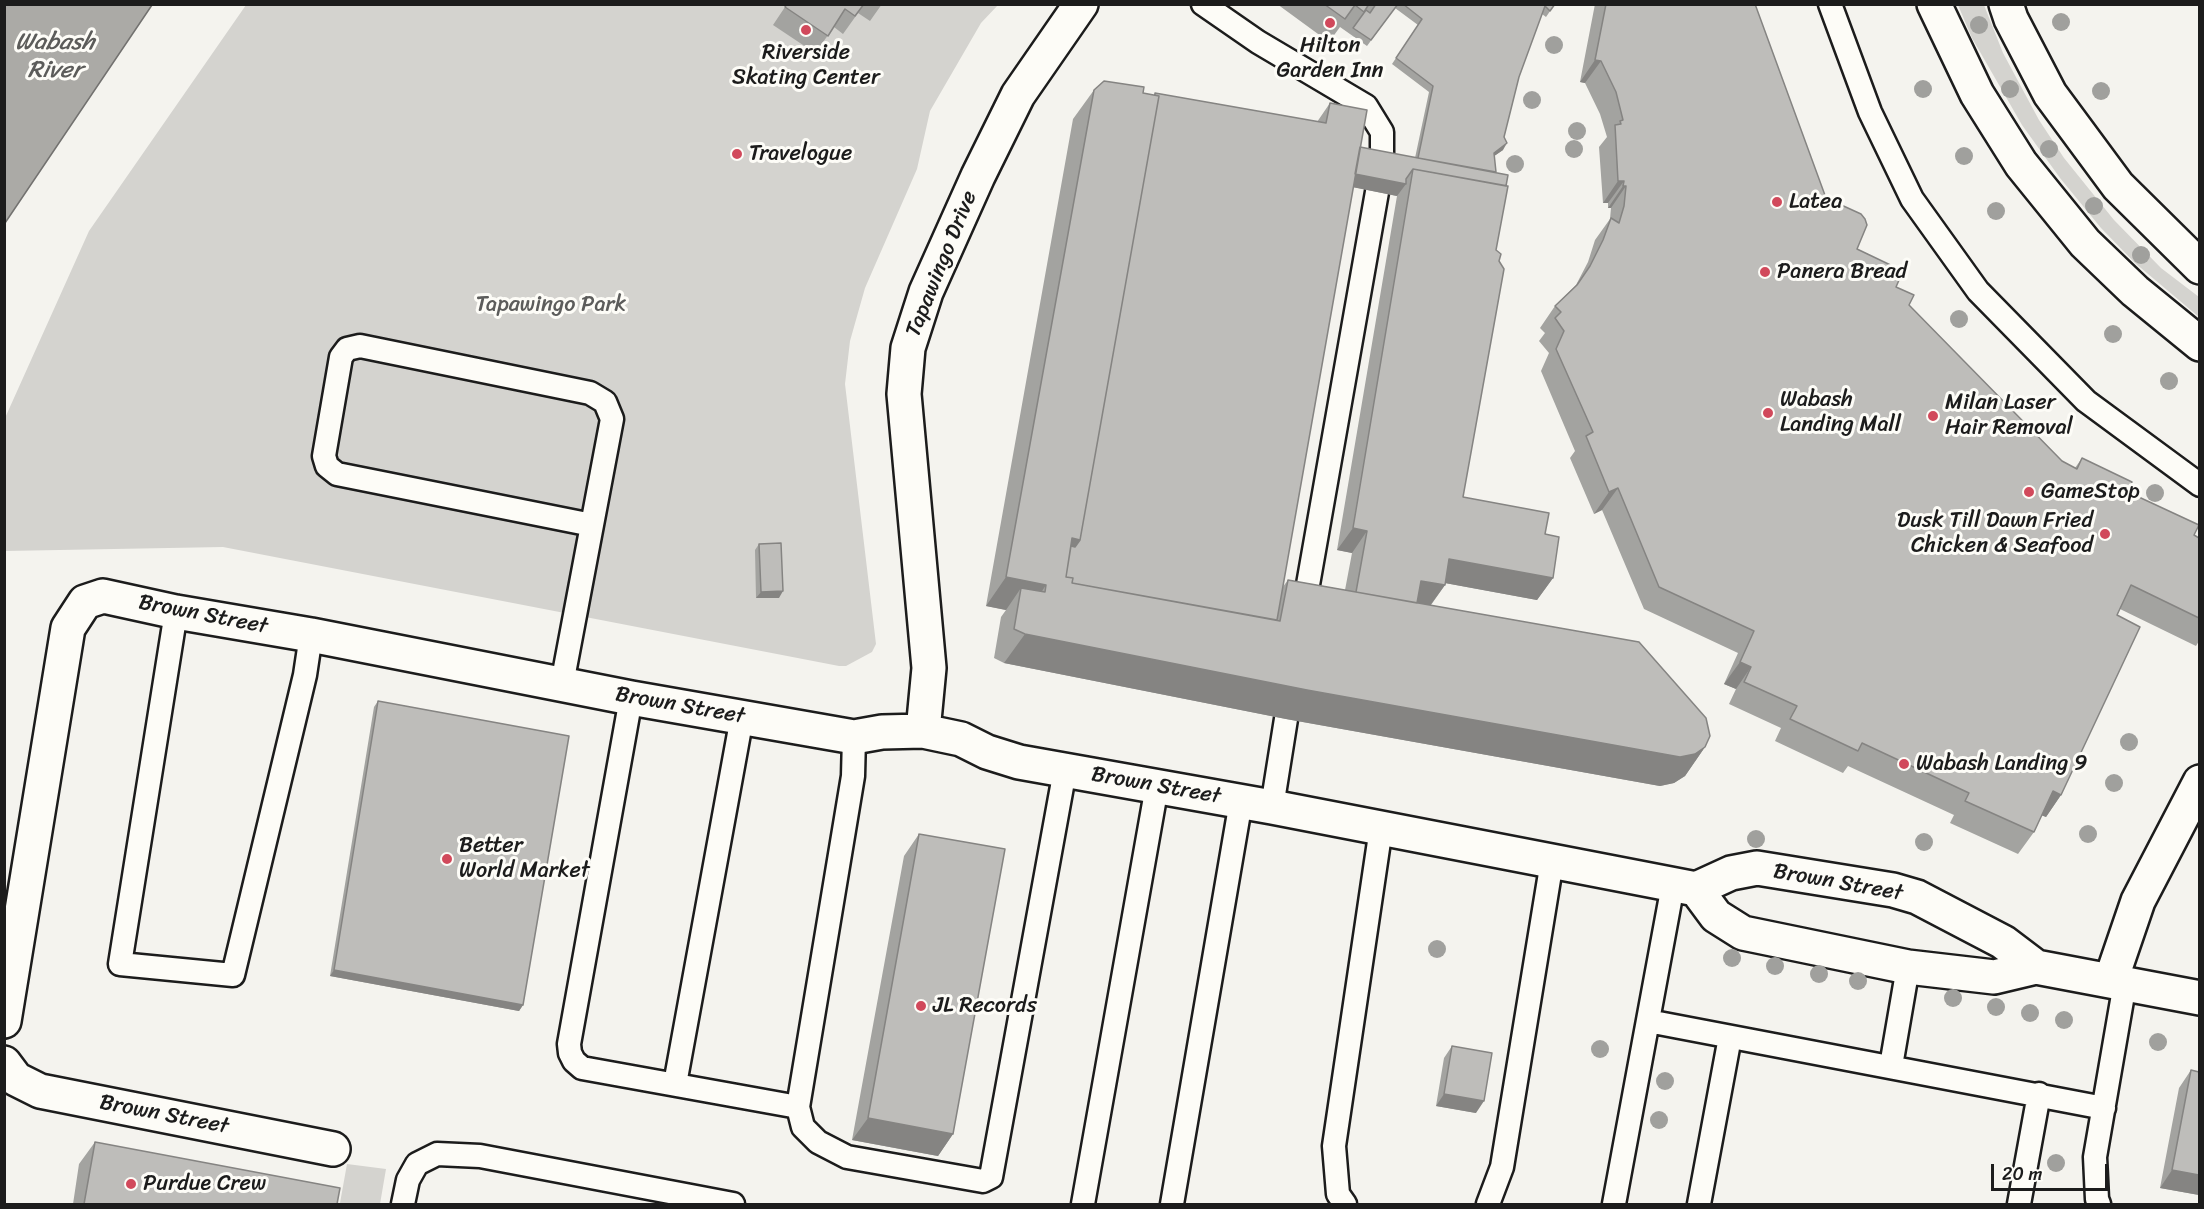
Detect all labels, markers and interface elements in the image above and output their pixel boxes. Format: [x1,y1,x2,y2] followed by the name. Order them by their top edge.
[1323,16,1337,30] marker: Hilton Garden Inn
[799,23,813,37] marker: Riverside Skating Center
[15,29,95,85] water label: Wabash River
[1277,33,1383,84] place label: Hilton Garden Inn
[732,40,880,92] place label: Riverside Skating Center
[749,141,852,167] place label: Travelogue
[730,147,744,161] marker: Travelogue
[901,187,983,341] street label: Tapawingo Drive
[1789,189,1842,215] place label: Latea
[1770,195,1784,209] marker: Latea
[1777,259,1907,285] place label: Panera Bread
[1758,265,1772,279] marker: Panera Bread
[476,292,626,318] park label: Tapawingo Park
[1780,387,1901,439] place label: Wabash Landing Mall
[1945,390,2073,442] place label: Milan Laser Hair Removal
[1761,406,1775,420] marker: Wabash Landing Mall
[1926,409,1940,423] marker: Milan Laser Hair Removal
[2041,479,2140,505] place label: GameStop
[2022,485,2036,499] marker: GameStop
[1897,508,2093,560] place label: Dusk Till Dawn Fried Chicken & Seafood
[2098,527,2112,541] marker: Dusk Till Dawn Fried Chicken & Seafood
[136,590,270,640] street label: Brown Street
[613,682,747,730] street label: Brown Street
[1916,751,2088,777] place label: Wabash Landing 9
[1897,757,1911,771] marker: Wabash Landing 9
[1089,762,1223,810] street label: Brown Street
[459,833,590,884] place label: Better World Market
[440,852,454,866] marker: Better World Market
[1771,859,1905,907] street label: Brown Street
[933,993,1037,1019] place label: JL Records
[914,999,928,1013] marker: JL Records
[97,1090,231,1140] street label: Brown Street
[1994,1152,2111,1190] scale bar
[2002,1158,2042,1190] text: 20 m
[143,1171,266,1197] place label: Purdue Crew
[124,1177,138,1191] marker: Purdue Crew

